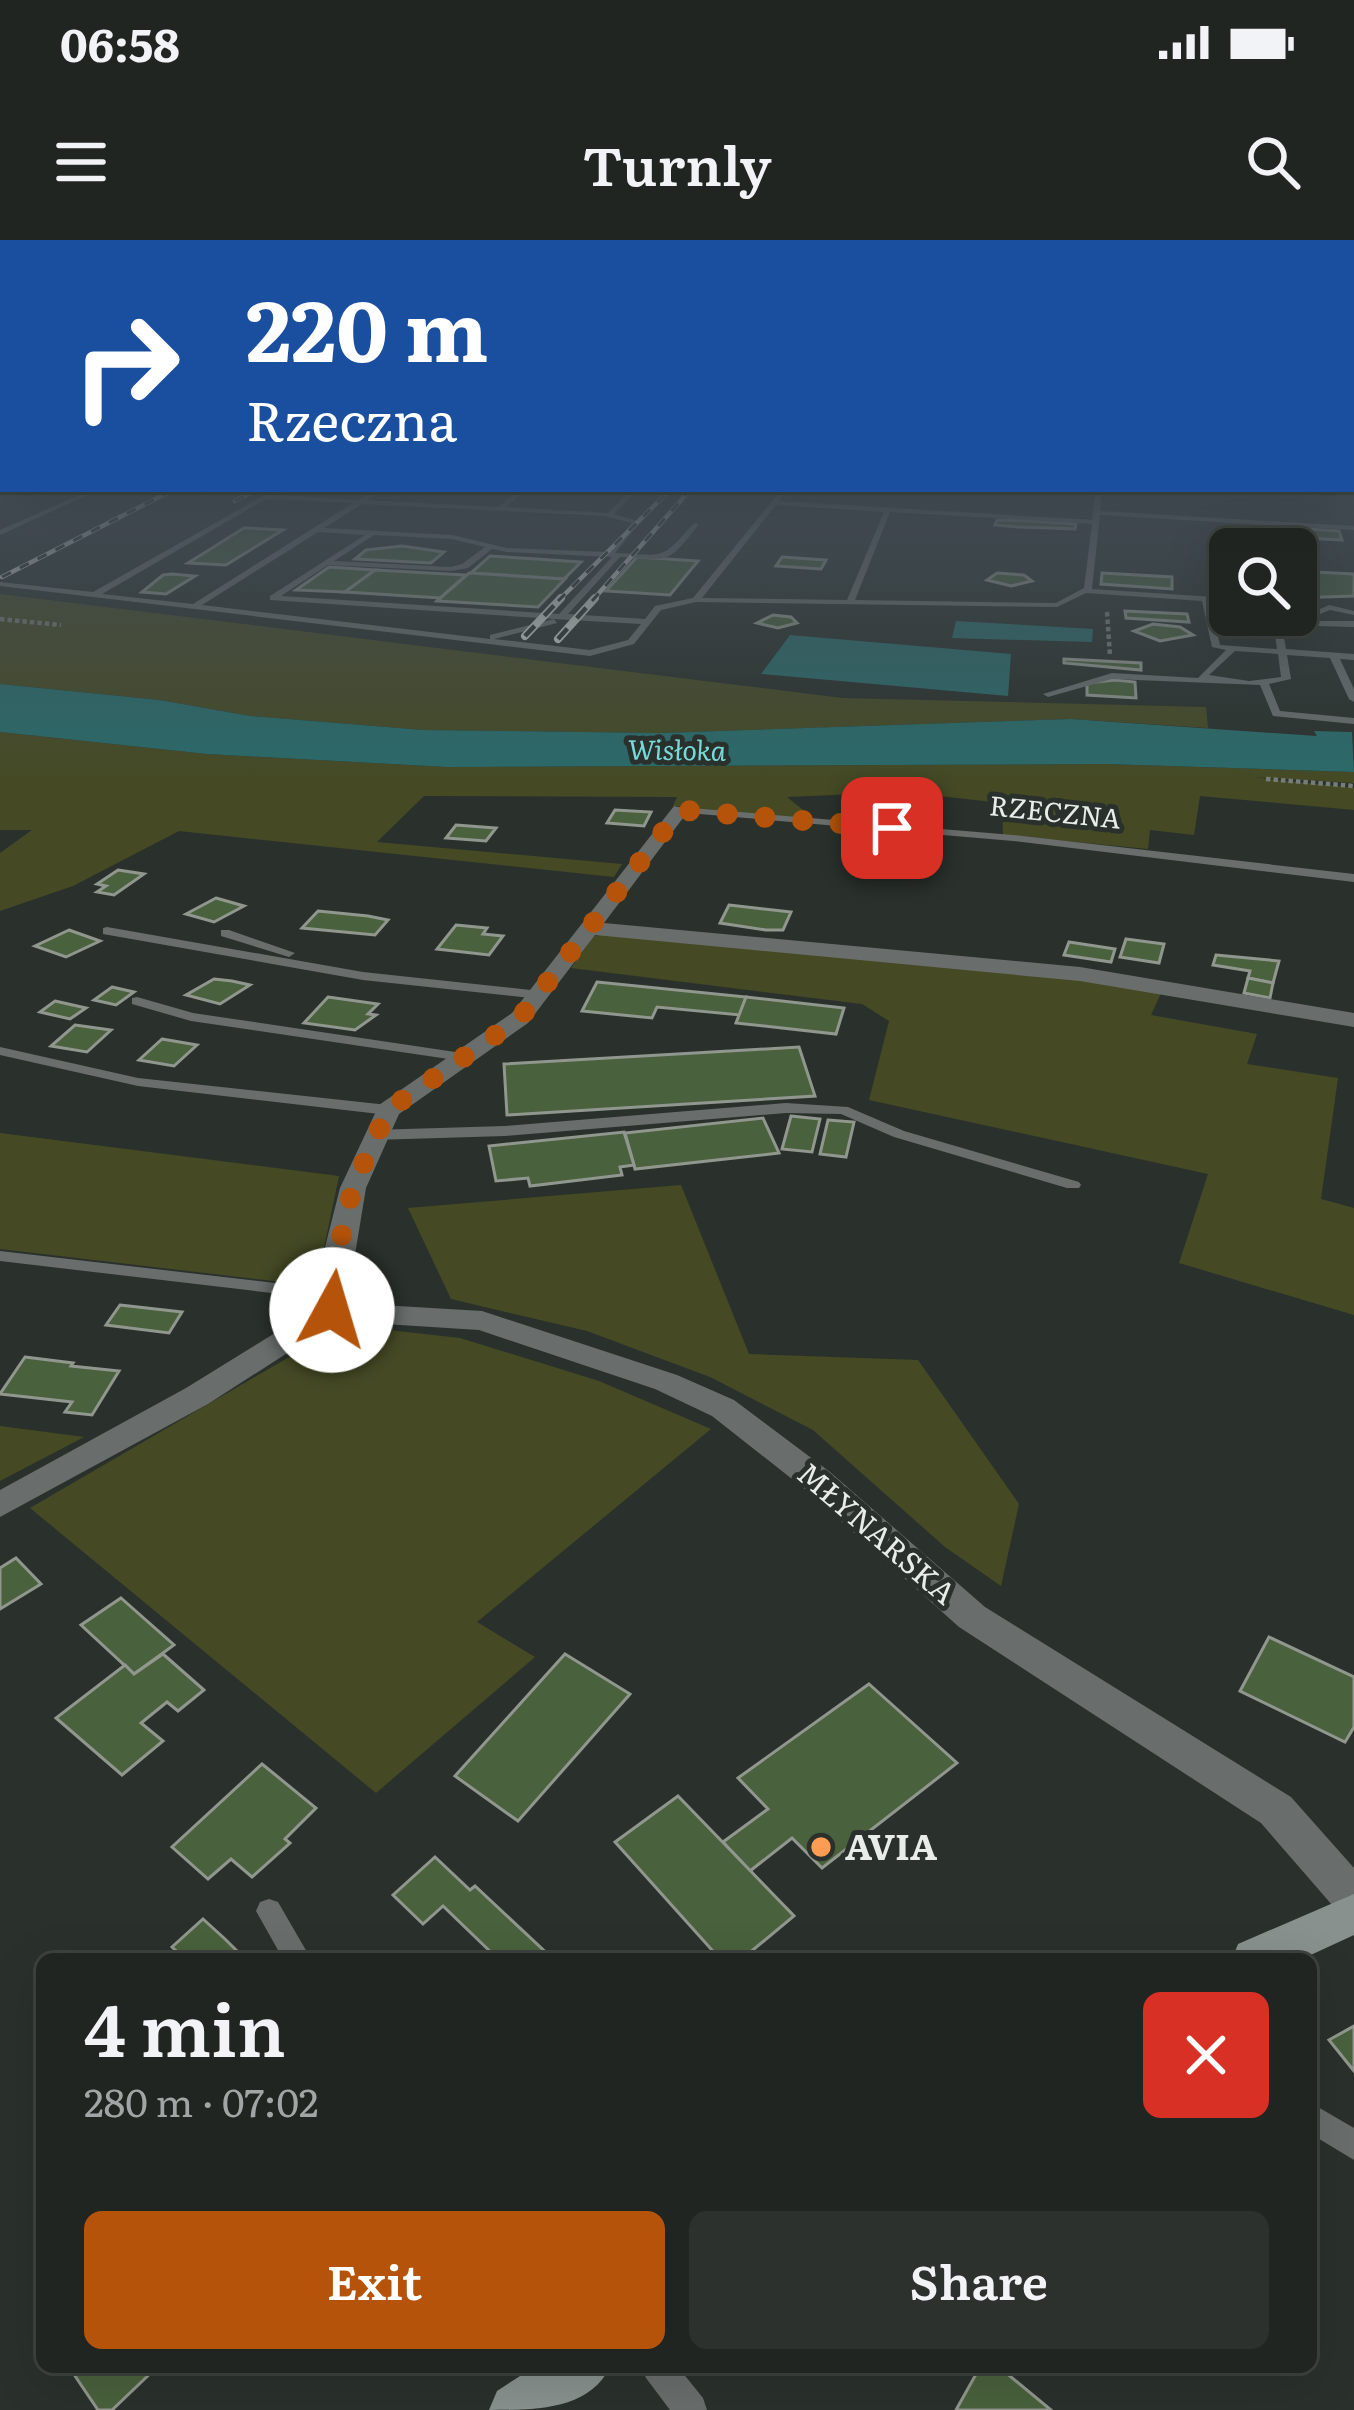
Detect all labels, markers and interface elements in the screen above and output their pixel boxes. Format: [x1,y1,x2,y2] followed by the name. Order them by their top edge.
[60,9,180,76] text: 06:58
[583,122,772,203] text: Turnly
[48,129,114,195] icon: menu
[1240,129,1306,195] icon: search
[246,263,489,388] text: 220 m
[48,288,204,444] icon: right
[246,377,457,458] text: Rzeczna
[1209,528,1317,636] map controls
[1209,528,1317,636] button: search
[628,727,727,769] water label: Wisłoka
[841,777,943,879] pin
[988,783,1123,837] street label: RZECZNA
[859,795,925,861] icon: arrive
[269,1247,395,1373] position arrow
[789,1450,967,1613] street label: MŁYNARSKA
[845,1818,937,1871] place label: AVIA
[808,1834,834,1860] marker: AVIA
[84,1972,286,2079] text: 4 min
[1143,1992,1269,2118] button: close
[84,2071,318,2129] text: 280 m · 07:02
[84,2211,665,2349] button: Exit
[689,2211,1269,2349] button: Share

